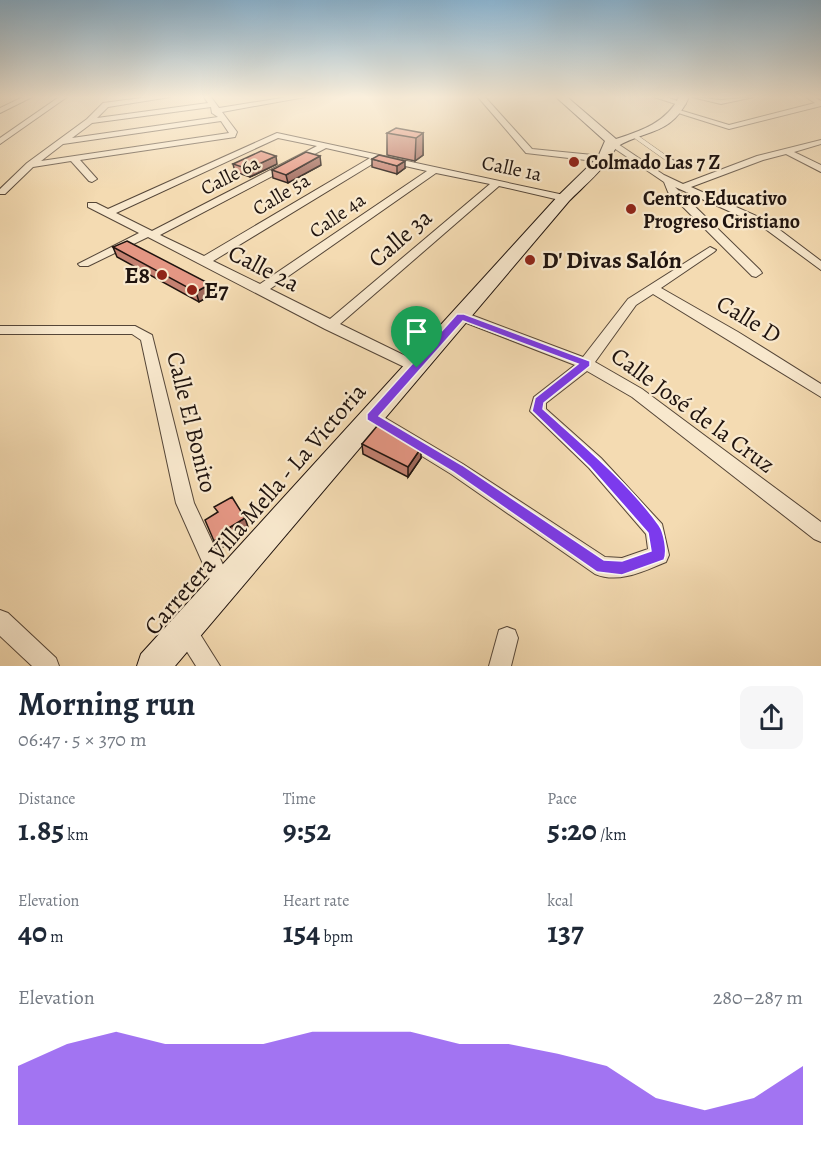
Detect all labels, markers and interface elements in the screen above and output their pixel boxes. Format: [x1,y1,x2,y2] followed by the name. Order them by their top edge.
[196,149,265,202] street label: Calle 6a
[479,149,545,188] street label: Calle 1a
[586,149,720,176] place label: Colmado Las 7 Z
[567,155,581,169] marker: Colmado Las 7 Z
[248,166,316,222] street label: Calle 5a
[643,185,800,235] place label: Centro Educativo Progreso Cristiano
[304,186,371,245] street label: Calle 4a
[361,201,439,275] street label: Calle 3a
[624,202,638,216] marker: Centro Educativo Progreso Cristiano
[223,236,306,300] street label: Calle 2a
[542,244,683,276] place label: D' Divas Salón
[523,253,537,267] marker: D' Divas Salón
[124,259,150,291] place label: E8
[155,268,169,282] marker: E8
[204,274,229,306] place label: E7
[185,283,199,297] marker: E7
[711,287,787,351] street label: Calle D
[391,306,442,368] pin
[400,315,433,348] icon: arrive
[605,340,781,480] street label: Calle José de la Cruz
[159,348,225,496] street label: Calle El Bonito
[137,376,374,642] street label: Carretera Villa Mella - La Victoria
[18,681,195,726] text: Morning run
[740,686,803,749] button: share
[18,726,147,753] text: 06:47 · 5 × 370 m
[18,788,75,810] text: Distance
[283,788,316,810] text: Time
[547,788,577,810] text: Pace
[18,810,64,850] text: 1.85
[283,810,331,850] text: 9:52
[547,810,597,850] text: 5:20
[64,824,89,846] text: km
[597,824,627,846] text: /km
[18,890,79,912] text: Elevation
[283,890,349,912] text: Heart rate
[547,890,573,912] text: kcal
[18,912,47,952] text: 40
[283,912,320,952] text: 154
[547,912,584,952] text: 137
[47,926,64,948] text: m
[320,926,353,948] text: bpm
[18,984,95,1011] text: Elevation
[713,984,803,1011] text: 280–287 m

